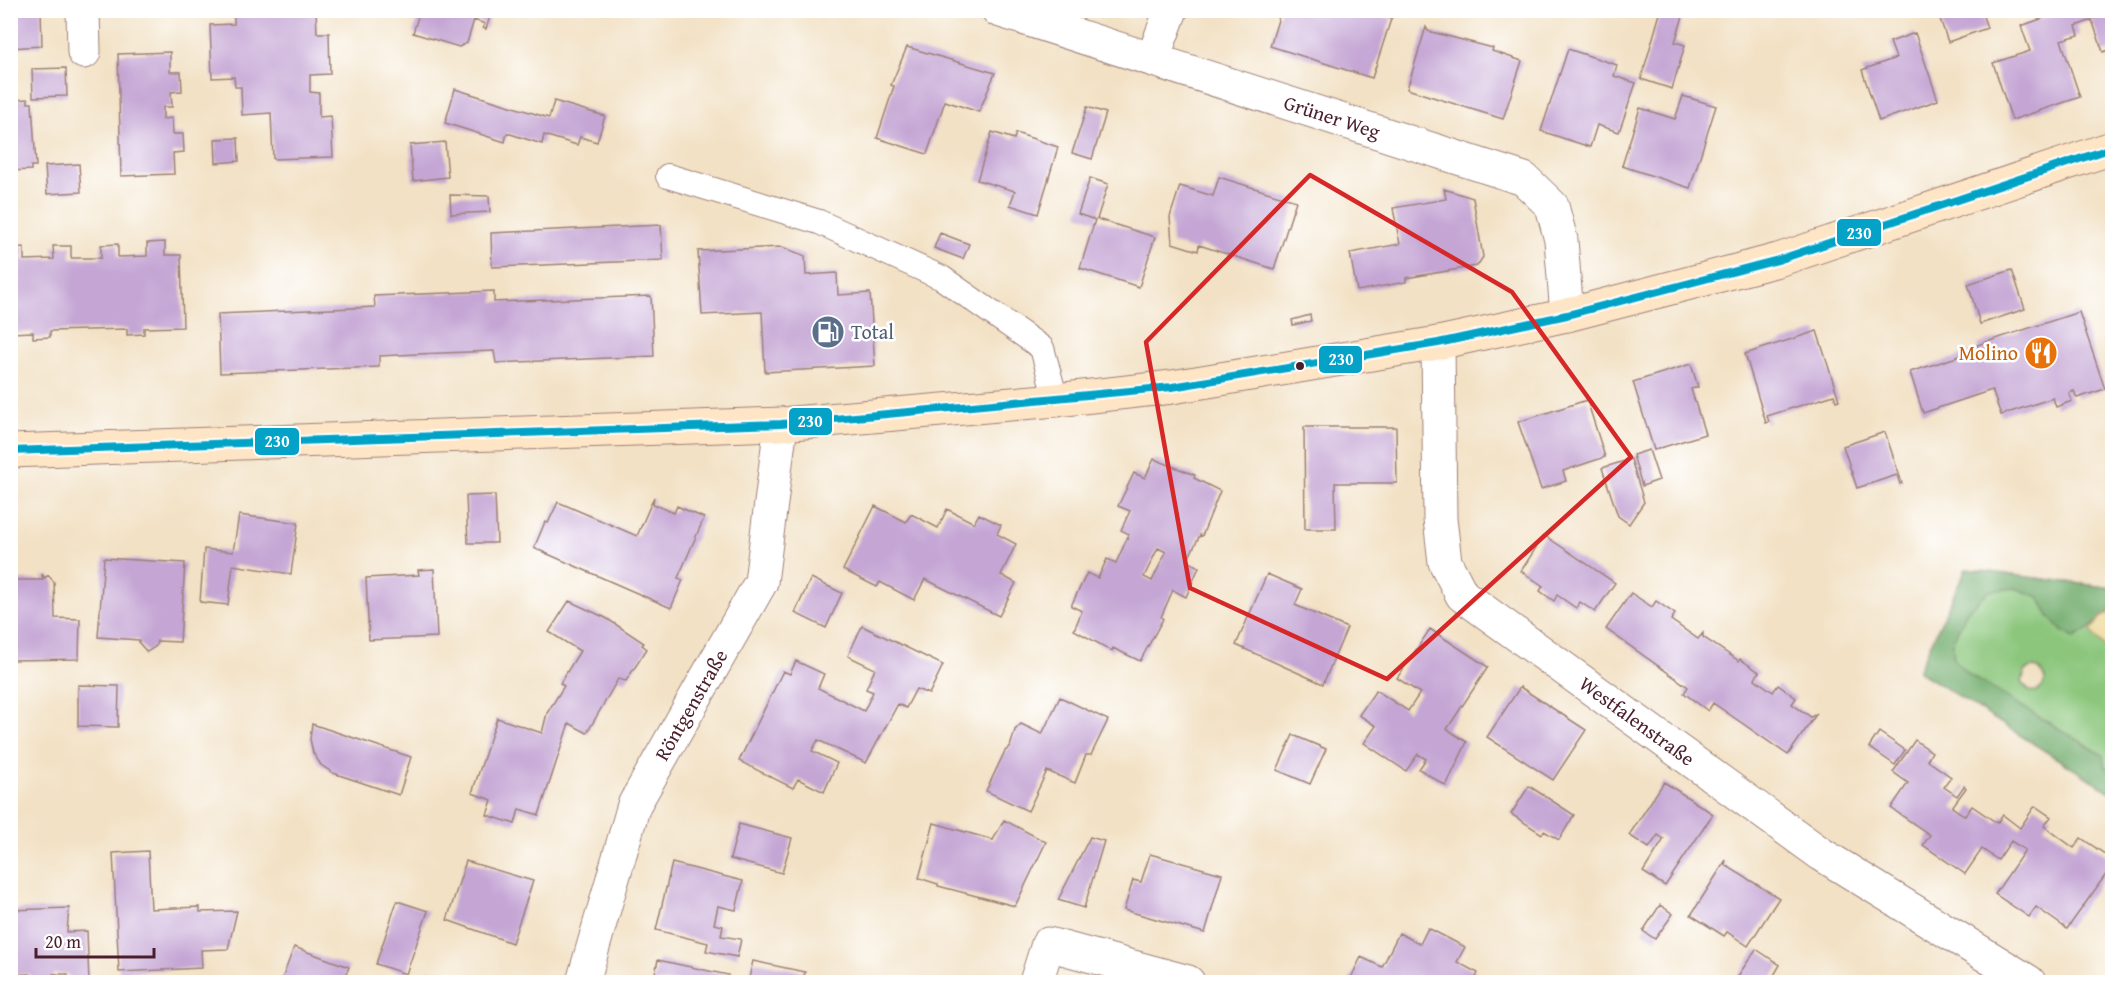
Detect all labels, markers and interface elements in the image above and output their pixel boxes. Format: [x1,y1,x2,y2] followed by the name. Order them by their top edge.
[1280,87,1384,146] street label: Grüner Weg
[1836,218,1882,247] line badge: 230
[1847,221,1871,245] text: 230
[810,314,846,350] fuel station icon: Total
[851,317,894,346] place label: Total
[2023,335,2059,371] restaurant icon: Molino
[1959,338,2018,367] place label: Molino
[1318,345,1363,374] line badge: 230
[1329,347,1353,371] text: 230
[1294,360,1306,372] unlabelled marker
[788,407,833,436] line badge: 230
[798,409,822,433] text: 230
[254,427,300,456] line badge: 230
[265,429,289,453] text: 230
[647,644,734,766] street label: Röntgenstraße
[1574,669,1701,772] street label: Westfalenstraße
[36,921,154,959] scale bar
[45,928,81,955] text: 20 m

